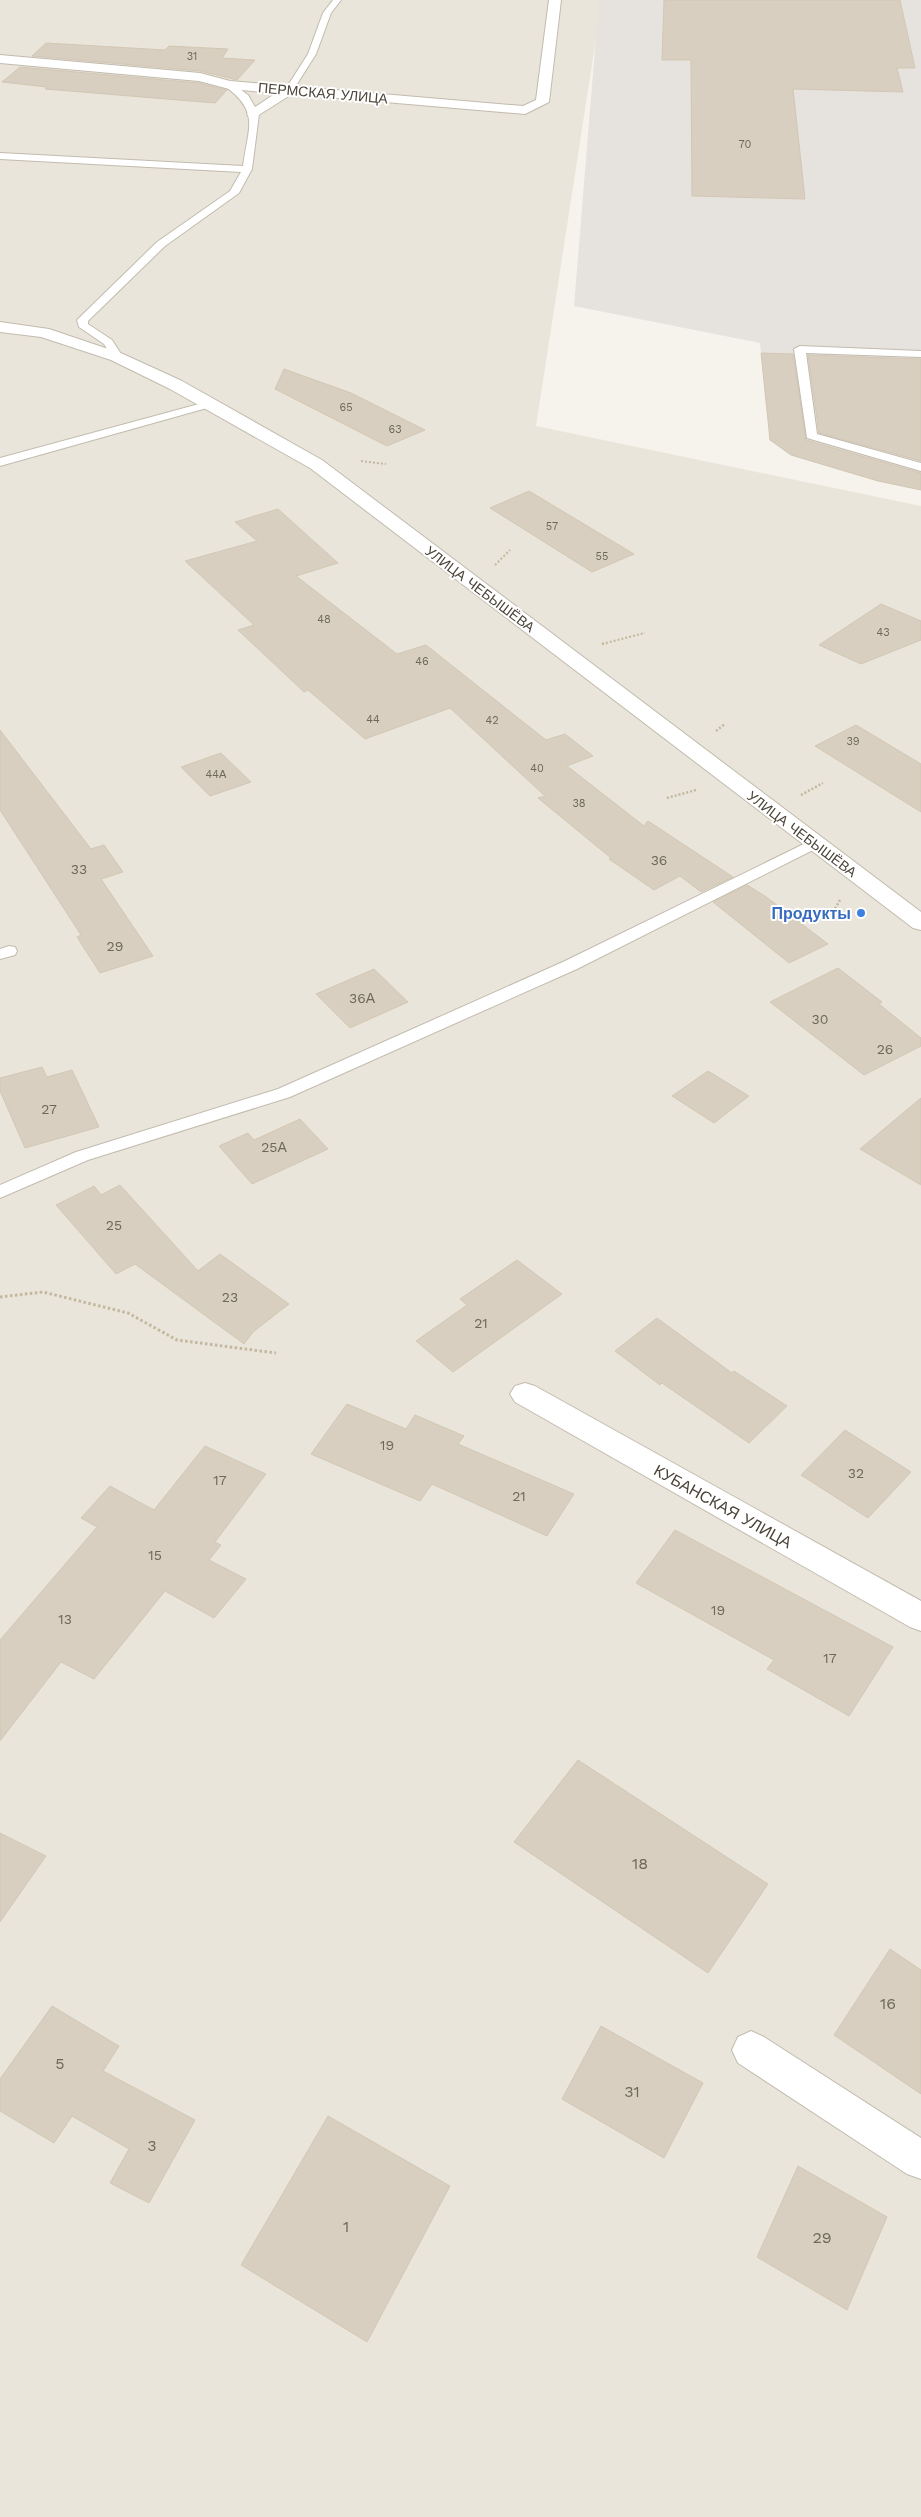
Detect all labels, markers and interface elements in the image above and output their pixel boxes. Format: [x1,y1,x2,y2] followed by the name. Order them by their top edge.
[187,50,197,63] house number: 31
[257,79,389,107] street label: ПЕРМСКАЯ УЛИЦА
[739,138,752,151] house number: 70
[339,401,353,414] house number: 65
[388,423,402,436] house number: 63
[546,520,558,533] house number: 57
[422,543,538,636] street label: УЛИЦА ЧЕБЫШЁВА
[596,550,608,563] house number: 55
[317,613,331,626] house number: 48
[876,626,890,639] house number: 43
[415,655,429,668] house number: 46
[366,713,380,726] house number: 44
[485,714,499,727] house number: 42
[846,735,860,748] house number: 39
[530,762,544,775] house number: 40
[206,768,227,781] house number: 44А
[744,788,860,881] street label: УЛИЦА ЧЕБЫШЁВА
[572,797,586,810] house number: 38
[651,852,667,868] house number: 36
[71,861,87,877] house number: 33
[771,904,851,923] place label: Продукты
[855,907,867,919] marker: Продукты
[107,938,123,954] house number: 29
[349,990,376,1006] house number: 36А
[812,1011,828,1027] house number: 30
[877,1041,893,1057] house number: 26
[41,1101,57,1117] house number: 27
[261,1139,287,1155] house number: 25А
[106,1217,122,1233] house number: 25
[222,1289,238,1305] house number: 23
[474,1315,488,1331] house number: 21
[380,1437,394,1453] house number: 19
[650,1461,795,1552] street label: КУБАНСКАЯ УЛИЦА
[848,1465,864,1481] house number: 32
[213,1472,227,1488] house number: 17
[512,1488,526,1504] house number: 21
[148,1547,162,1563] house number: 15
[711,1602,725,1618] house number: 19
[58,1611,72,1627] house number: 13
[823,1650,837,1666] house number: 17
[632,1854,648,1873] house number: 18
[880,1994,896,2013] house number: 16
[55,2054,65,2073] house number: 5
[624,2082,640,2101] house number: 31
[147,2136,157,2155] house number: 3
[343,2217,349,2236] house number: 1
[812,2228,832,2247] house number: 29

